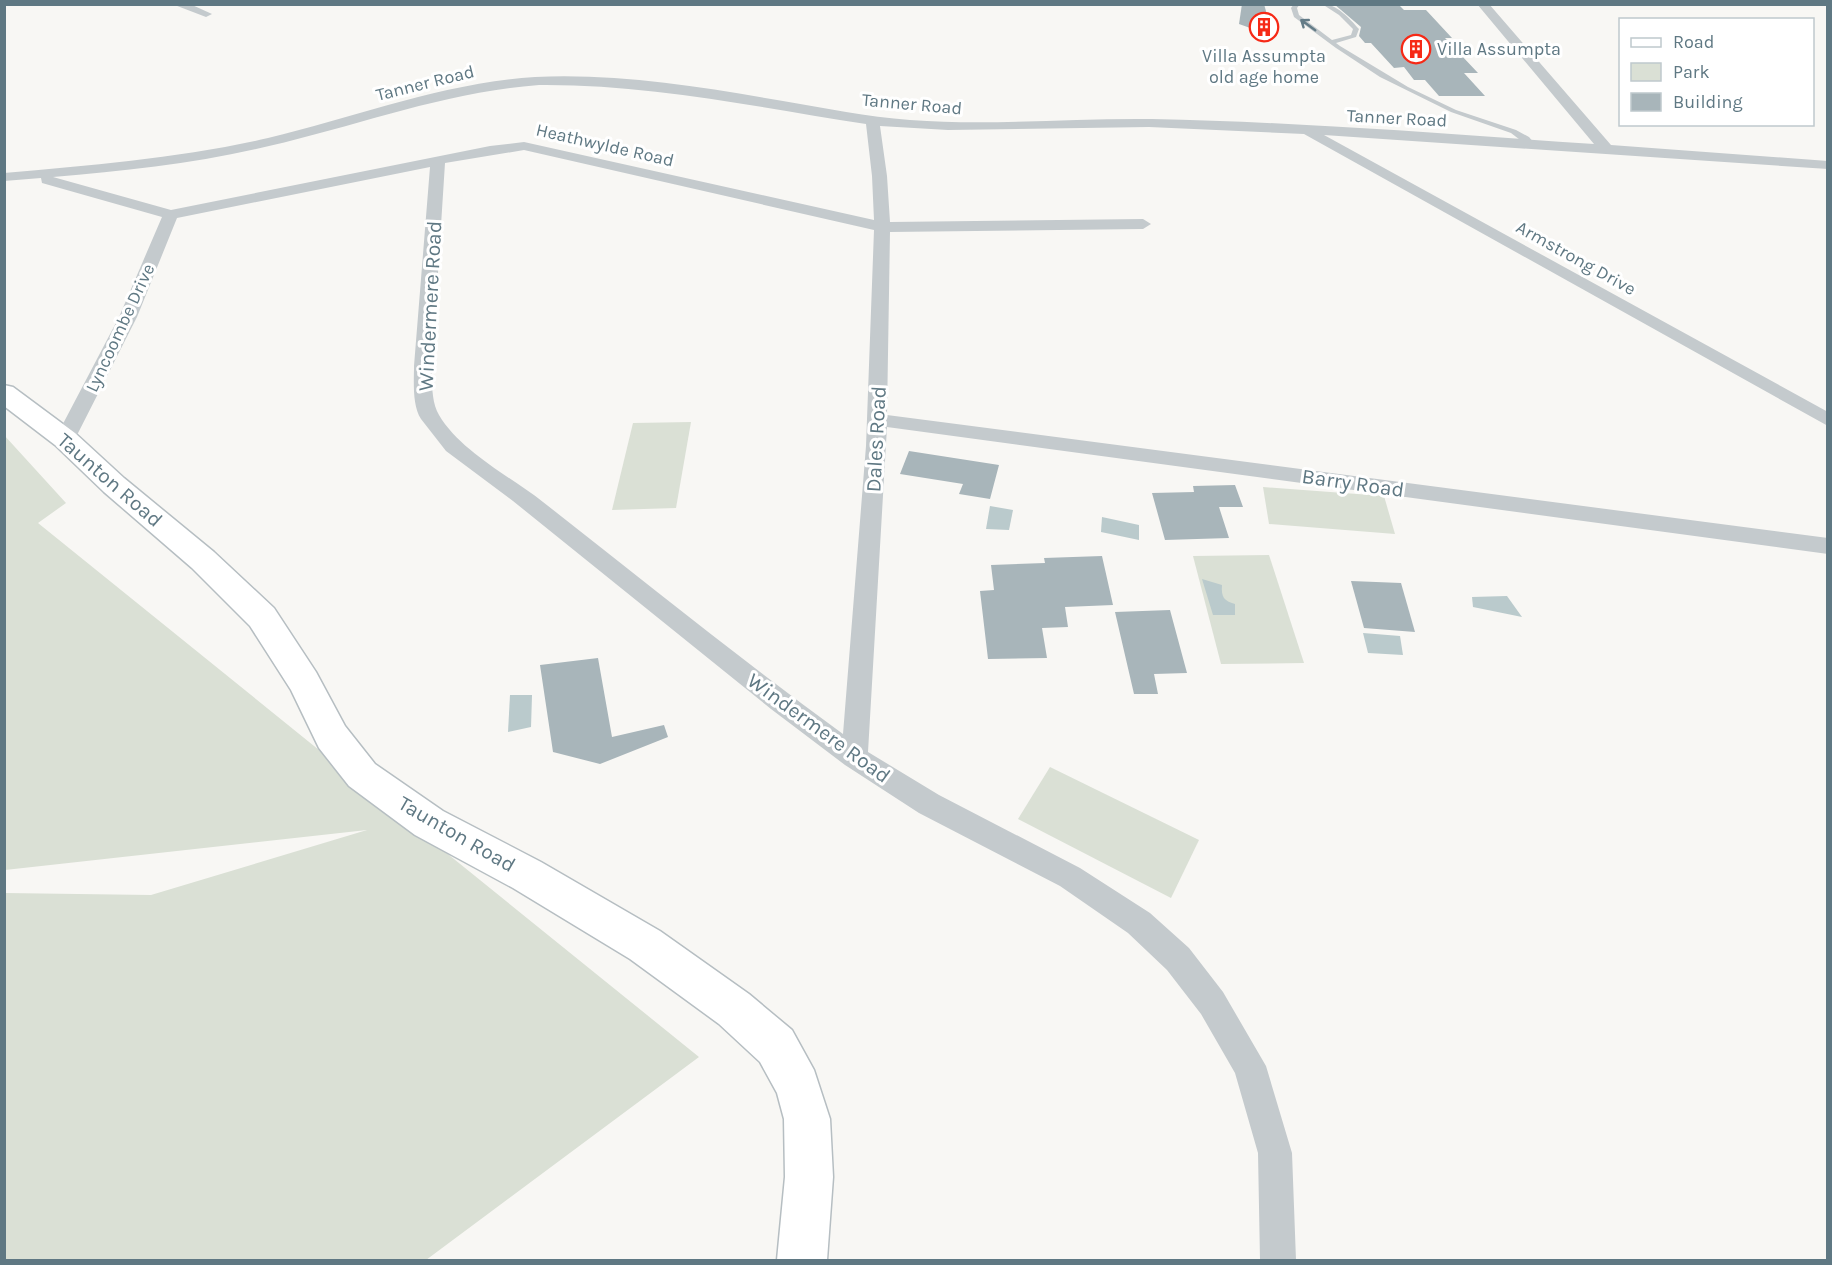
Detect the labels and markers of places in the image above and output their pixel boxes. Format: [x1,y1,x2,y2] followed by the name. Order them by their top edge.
[1248,11,1280,43] building icon: Villa Assumpta old age home
[1400,33,1432,65] building icon: Villa Assumpta
[1437,38,1561,60] place label: Villa Assumpta
[1202,45,1326,88] place label: Villa Assumpta old age home

